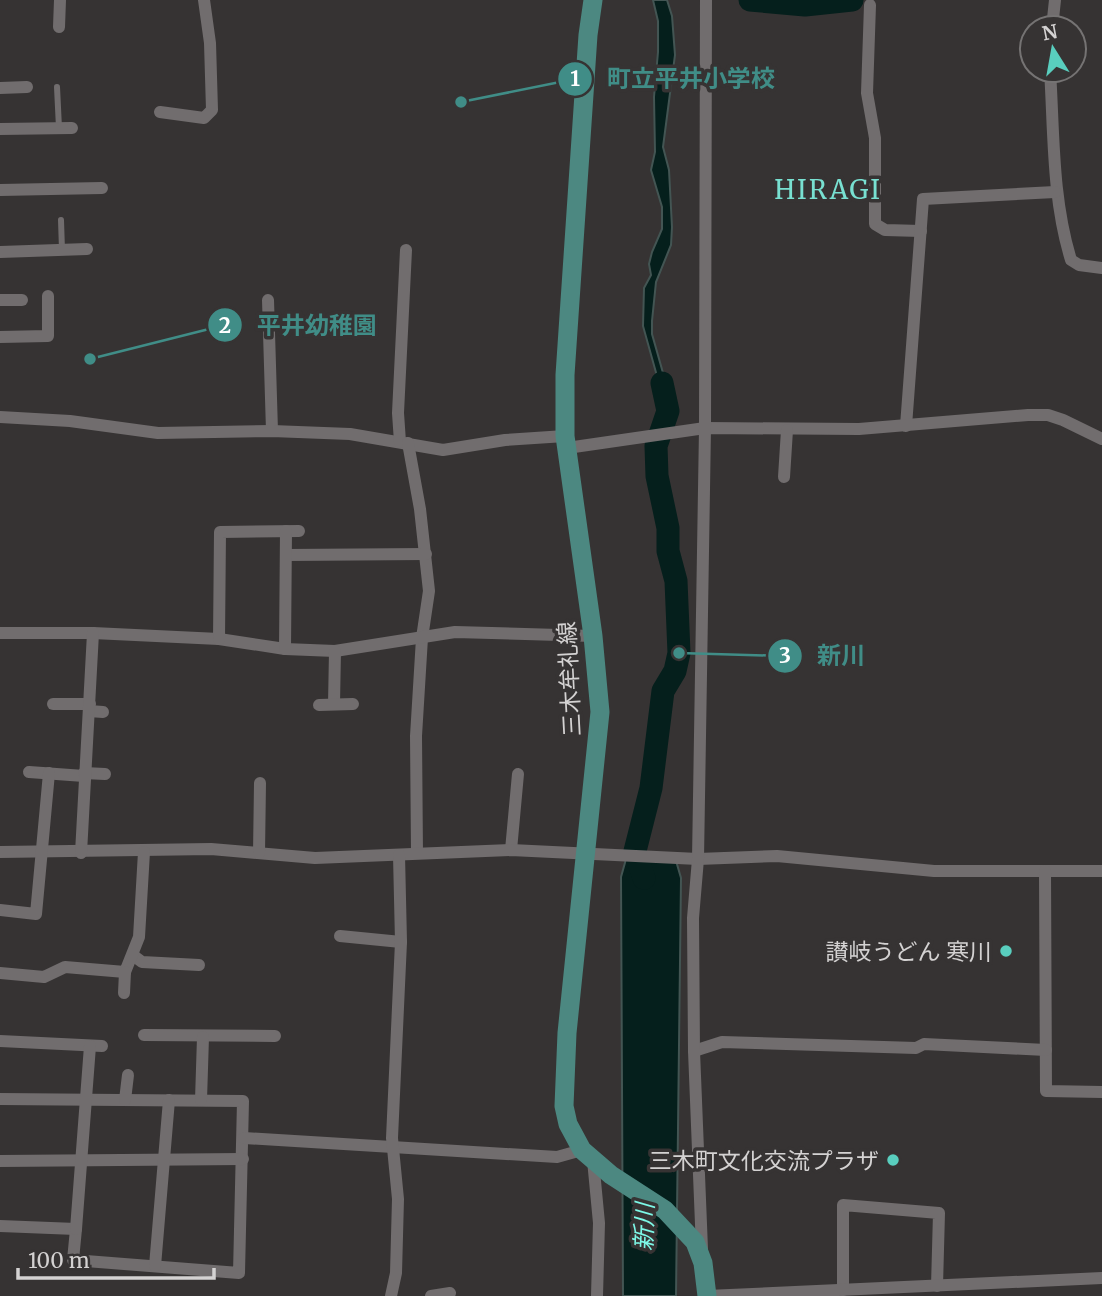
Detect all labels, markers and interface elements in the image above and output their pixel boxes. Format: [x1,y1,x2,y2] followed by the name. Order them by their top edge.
[1018,14,1088,84] north arrow
[1040,19,1059,46] text: N
[558,57,789,102] callout: 町立平井小学校
[607,63,775,94] text: 町立平井小学校
[570,65,580,92] text: 1
[774,173,882,206] district label: HIRAGI
[208,303,391,348] callout: 平井幼稚園
[257,310,377,341] text: 平井幼稚園
[219,312,231,339] text: 2
[552,621,586,737] street label: 三木牟礼線
[768,633,879,678] callout: 新川
[817,640,865,671] text: 新川
[779,642,791,669] text: 3
[826,937,992,966] place label: 讃岐うどん 寒川
[998,943,1014,959] marker: 讃岐うどん 寒川
[649,1146,879,1175] place label: 三木町文化交流プラザ
[885,1152,901,1168] marker: 三木町文化交流プラザ
[628,1199,660,1252] water label: 新川
[18,1236,214,1280] scale bar
[28,1247,90,1274] text: 100 m

